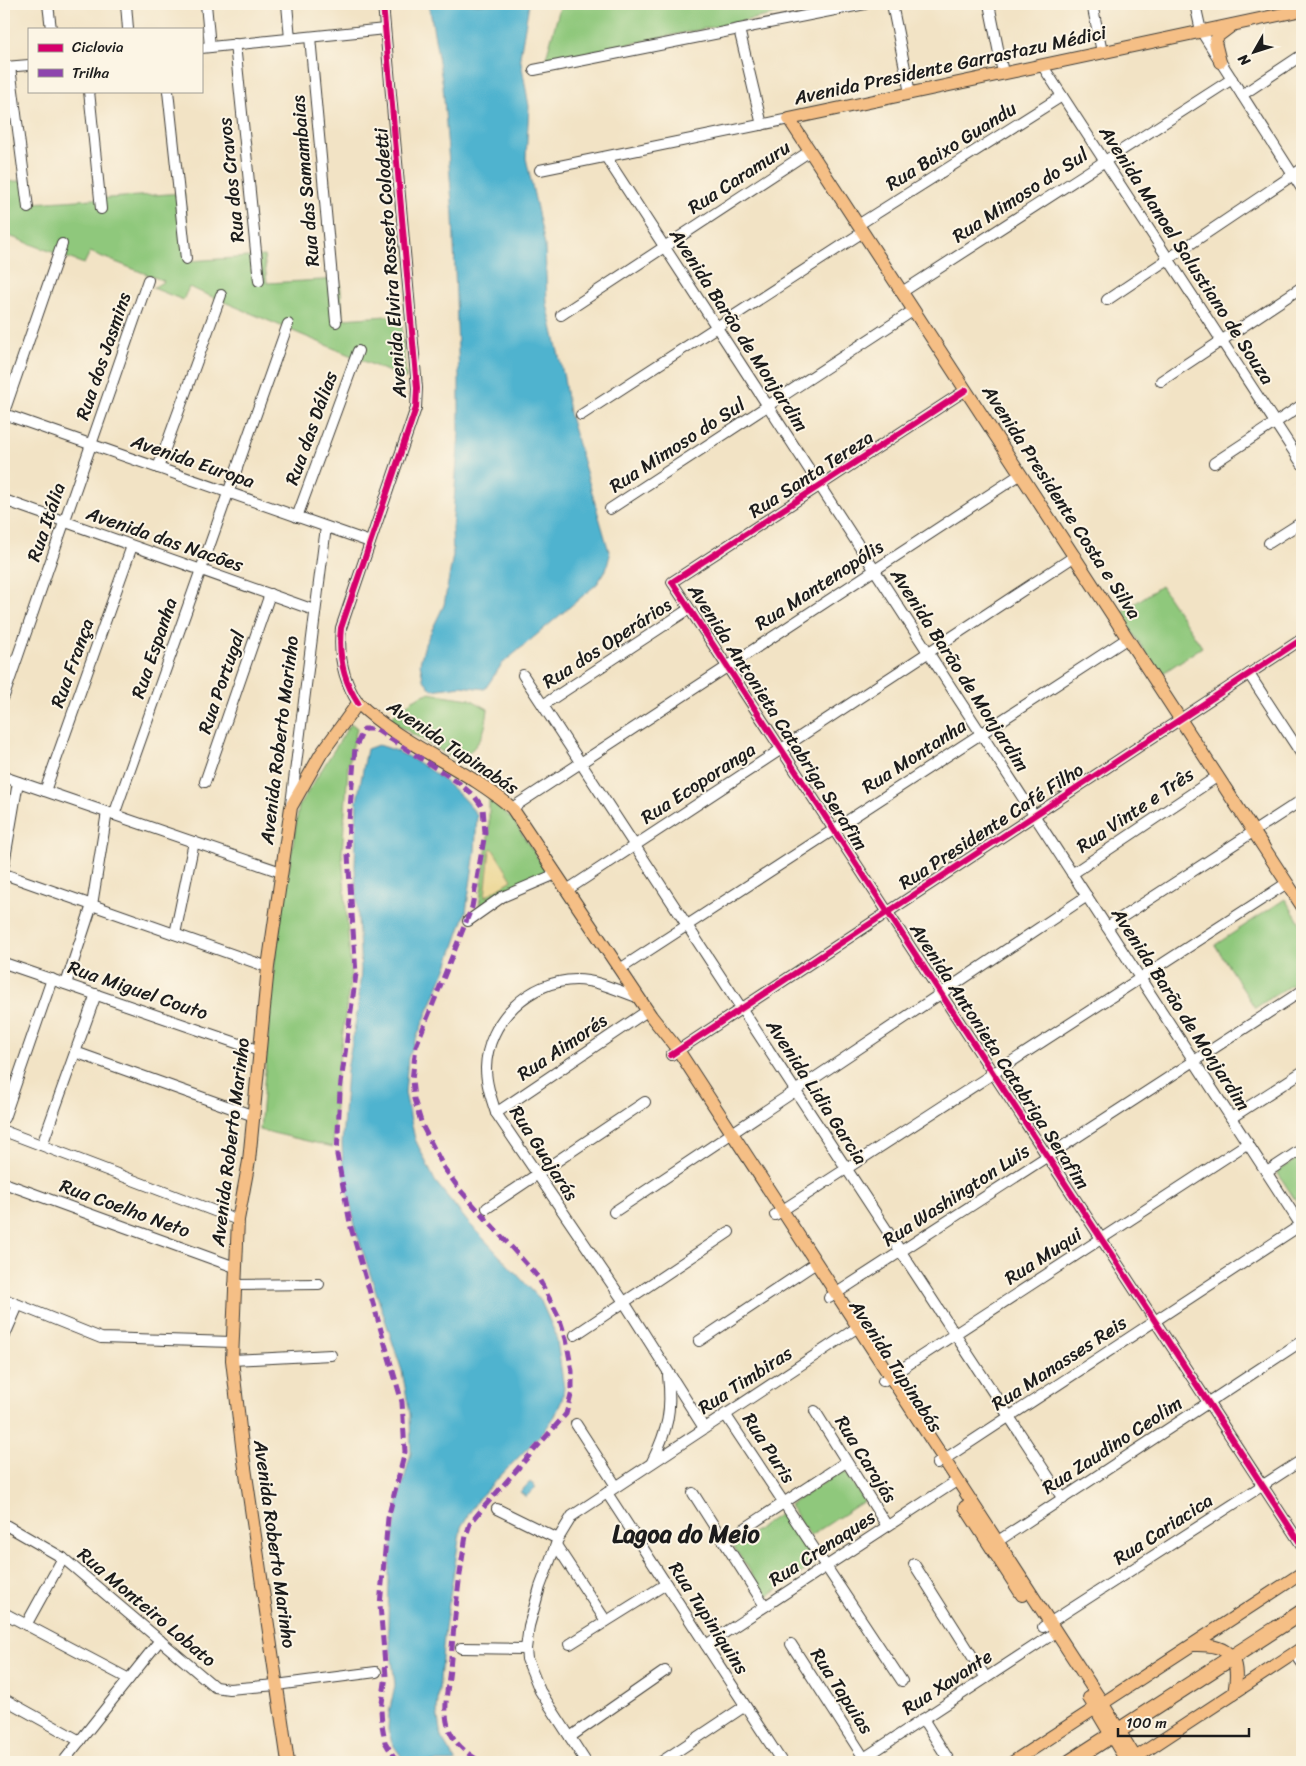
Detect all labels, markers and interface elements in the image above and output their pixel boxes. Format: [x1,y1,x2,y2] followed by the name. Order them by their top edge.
[790,16,1110,114] street label: Avenida Presidente Garrastazu Médici
[28,28,202,92] legend
[1228,28,1278,78] north arrow
[72,34,124,60] text: Ciclovia
[1231,48,1258,72] text: N
[72,60,109,86] text: Trilha
[879,92,1023,200] street label: Rua Baixo Guandu
[281,94,329,268] street label: Rua das Samambaias
[208,116,254,244] street label: Rua dos Cravos
[1090,118,1284,392] street label: Avenida Manoel Salustiano de Souza
[364,126,416,400] street label: Avenida Elvira Rosseto Colodetti
[681,131,797,223] street label: Rua Caramuru
[945,138,1095,252] street label: Rua Mimoso do Sul
[660,221,818,439] street label: Avenida Barão de Monjardim
[66,287,140,424] street label: Rua dos Jasmins
[275,366,347,490] street label: Rua das Dálias
[973,377,1151,626] street label: Avenida Presidente Costa e Silva
[602,388,752,502] street label: Rua Mimoso do Sul
[742,421,881,527] street label: Rua Santa Tereza
[126,424,260,498] street label: Avenida Europa
[17,478,75,566] street label: Rua Itália
[81,496,248,581] street label: Avenida das Nacões
[748,531,890,639] street label: Rua Mantenopólis
[881,561,1039,779] street label: Avenida Barão de Monjardim
[678,576,877,857] street label: Avenida Antonieta Catabriga Serafim
[536,588,679,697] street label: Rua dos Operários
[121,593,187,703] street label: Rua Espanha
[41,613,104,712] street label: Rua França
[188,625,254,738] street label: Rua Portugal
[250,634,308,847] street label: Avenida Roberto Marinho
[379,690,526,804] street label: Avenida Tupinabás
[855,709,974,802] street label: Rua Montanha
[634,733,763,833] street label: Rua Ecoporanga
[892,753,1090,899] street label: Rua Presidente Café Filho
[1069,758,1201,862] street label: Rua Vinte e Três
[1102,900,1260,1118] street label: Avenida Barão de Monjardim
[900,915,1099,1196] street label: Avenida Antonieta Catabriga Serafim
[63,951,213,1030] street label: Rua Miguel Couto
[510,1004,614,1090] street label: Rua Aimorés
[757,1012,877,1172] street label: Avenida Lidia Garcia
[201,1036,259,1249] street label: Avenida Roberto Marinho
[501,1098,588,1208] street label: Rua Guajarás
[875,1135,1037,1255] street label: Rua Washington Luis
[55,1169,195,1247] street label: Rua Coelho Neto
[997,1218,1089,1294] street label: Rua Muqui
[840,1292,952,1440] street label: Avenida Tupinabás
[984,1306,1134,1419] street label: Rua Manasses Reis
[691,1337,799,1423] street label: Rua Timbiras
[1035,1387,1189,1503] street label: Rua Zaudino Ceolim
[734,1406,805,1490] street label: Rua Puris
[826,1409,906,1510] street label: Rua Carajás
[244,1437,306,1650] street label: Avenida Roberto Marinho
[1106,1484,1220,1574] street label: Rua Cariacica
[762,1501,882,1595] street label: Rua Crenaques
[612,1513,761,1555] district label: Lagoa do Meio
[70,1539,224,1675] street label: Rua Monteiro Lobato
[660,1555,758,1681] street label: Rua Tupiniquins
[895,1640,999,1724] street label: Rua Xavante
[802,1641,883,1741] street label: Rua Tapuias
[1118,1706,1250,1738] scale bar
[1126,1710,1167,1736] text: 100 m

